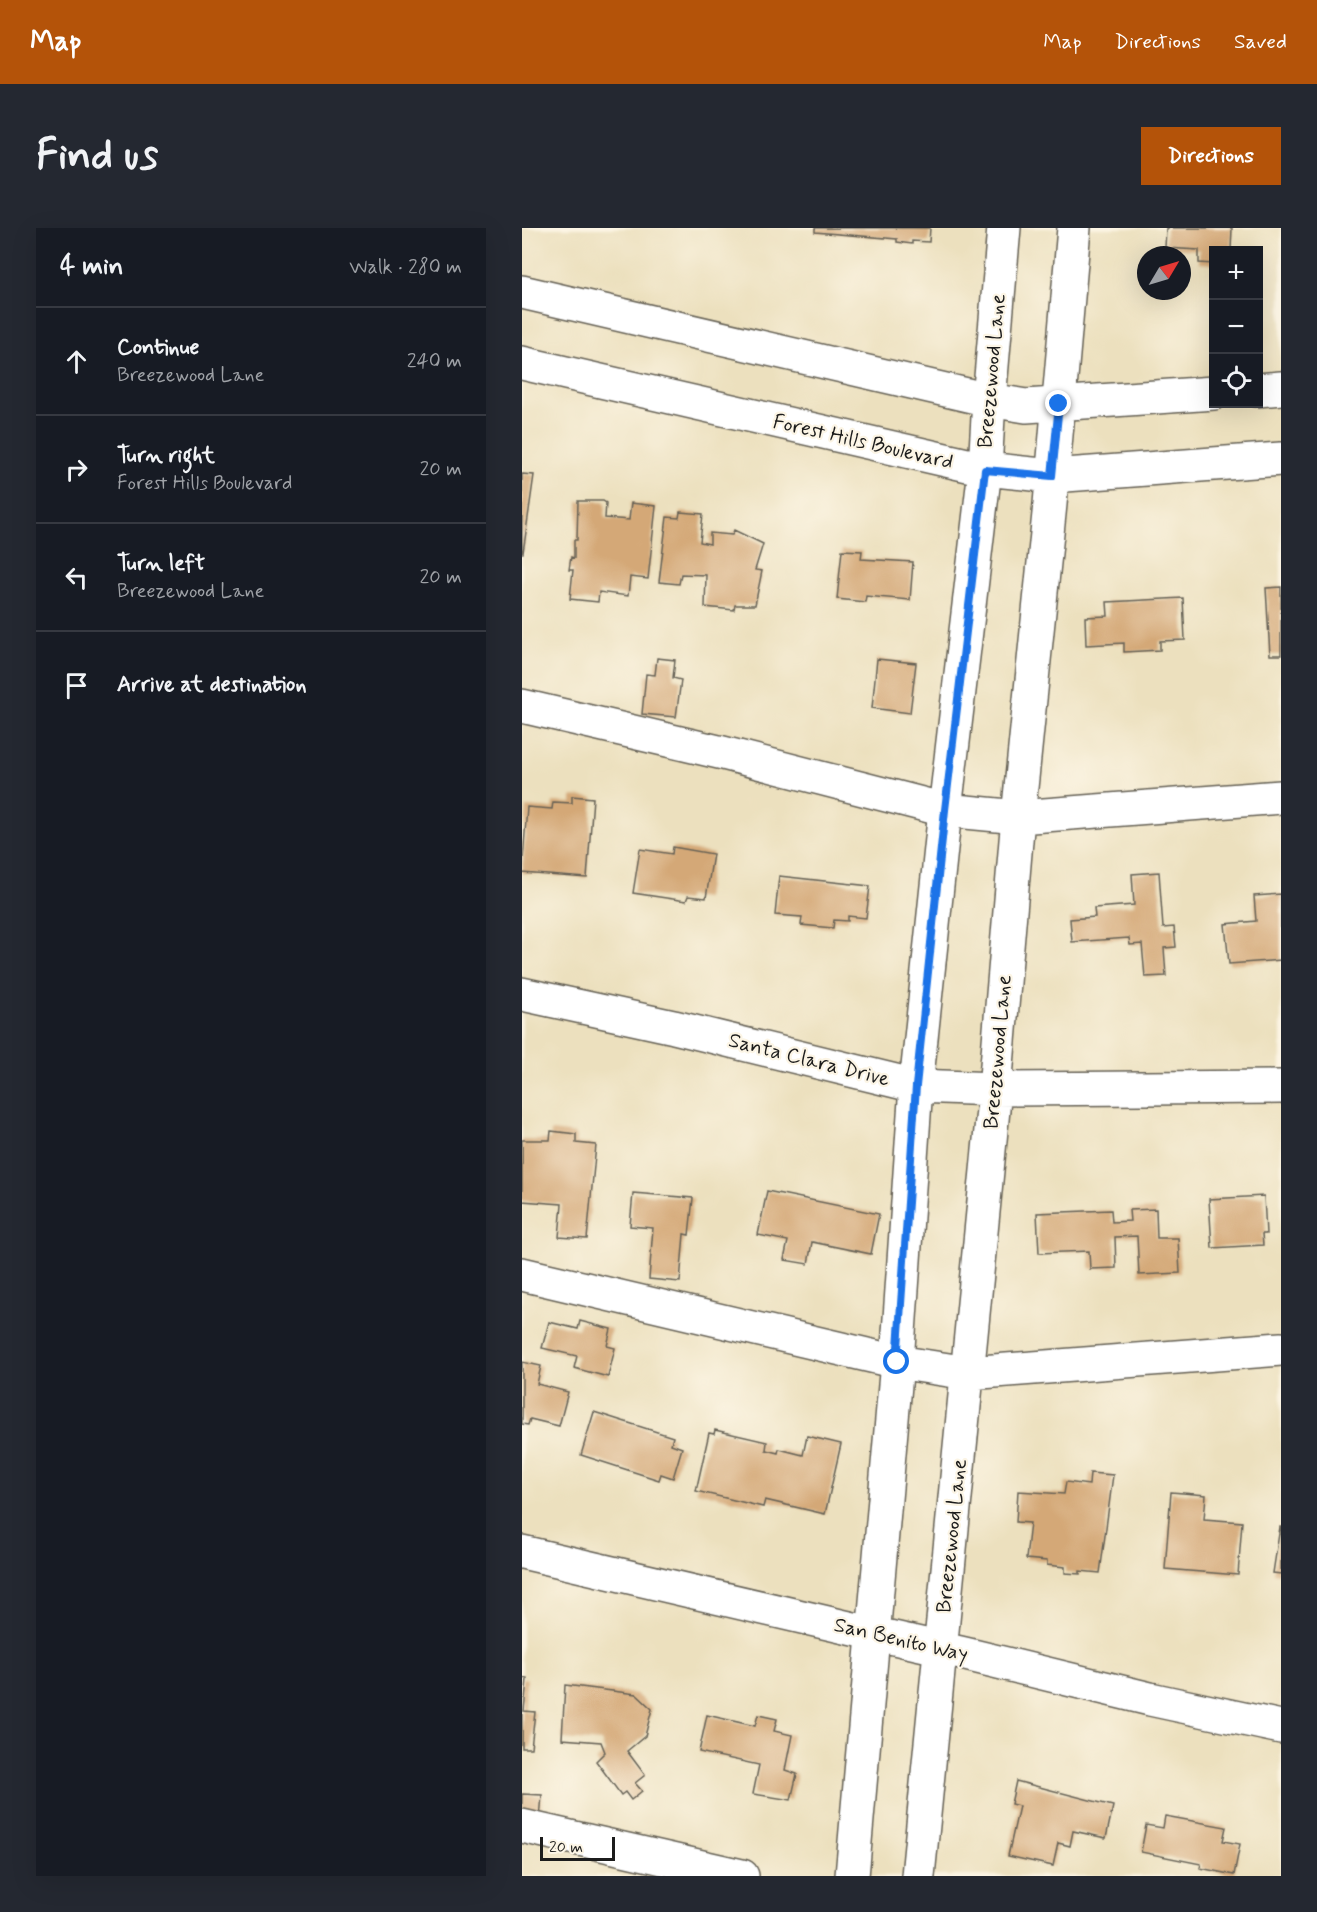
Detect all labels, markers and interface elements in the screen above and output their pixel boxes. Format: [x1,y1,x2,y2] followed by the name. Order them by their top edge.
[30,24,81,61] text: Map
[1043,28,1082,56] text: Map
[1115,28,1201,56] text: Directions
[1234,28,1287,56] text: Saved
[1141,127,1281,185] button: Directions
[36,129,158,184] text: Find us
[1137,246,1191,300] north arrow
[1209,246,1263,408] map controls
[1209,246,1263,300] button: +
[60,250,123,284] text: 4 min
[349,254,462,281] text: Walk · 280 m
[971,293,1013,449] street label: Breezewood Lane
[1209,300,1263,354] button: −
[117,334,199,362] text: Continue
[60,345,93,378] icon: ahead
[407,348,462,375] text: 240 m
[1209,354,1263,408] button: locate
[117,362,264,389] text: Breezewood Lane
[1045,390,1071,416] route end
[770,408,956,476] street label: Forest Hills Boulevard
[117,442,215,470] text: Turn right
[60,453,93,486] icon: right
[419,456,462,483] text: 20 m
[117,470,292,497] text: Forest Hills Boulevard
[117,550,205,578] text: Turn left
[60,561,93,594] icon: left
[419,564,462,591] text: 20 m
[117,578,264,605] text: Breezewood Lane
[60,669,93,702] icon: arrive
[117,671,307,699] text: Arrive at destination
[977,974,1019,1130] street label: Breezewood Lane
[725,1026,893,1094] street label: Santa Clara Drive
[883,1348,909,1374] route start
[930,1458,974,1614] street label: Breezewood Lane
[831,1611,971,1669] street label: San Benito Way
[540,1834,615,1862] scale bar
[549,1837,583,1858] text: 20 m

